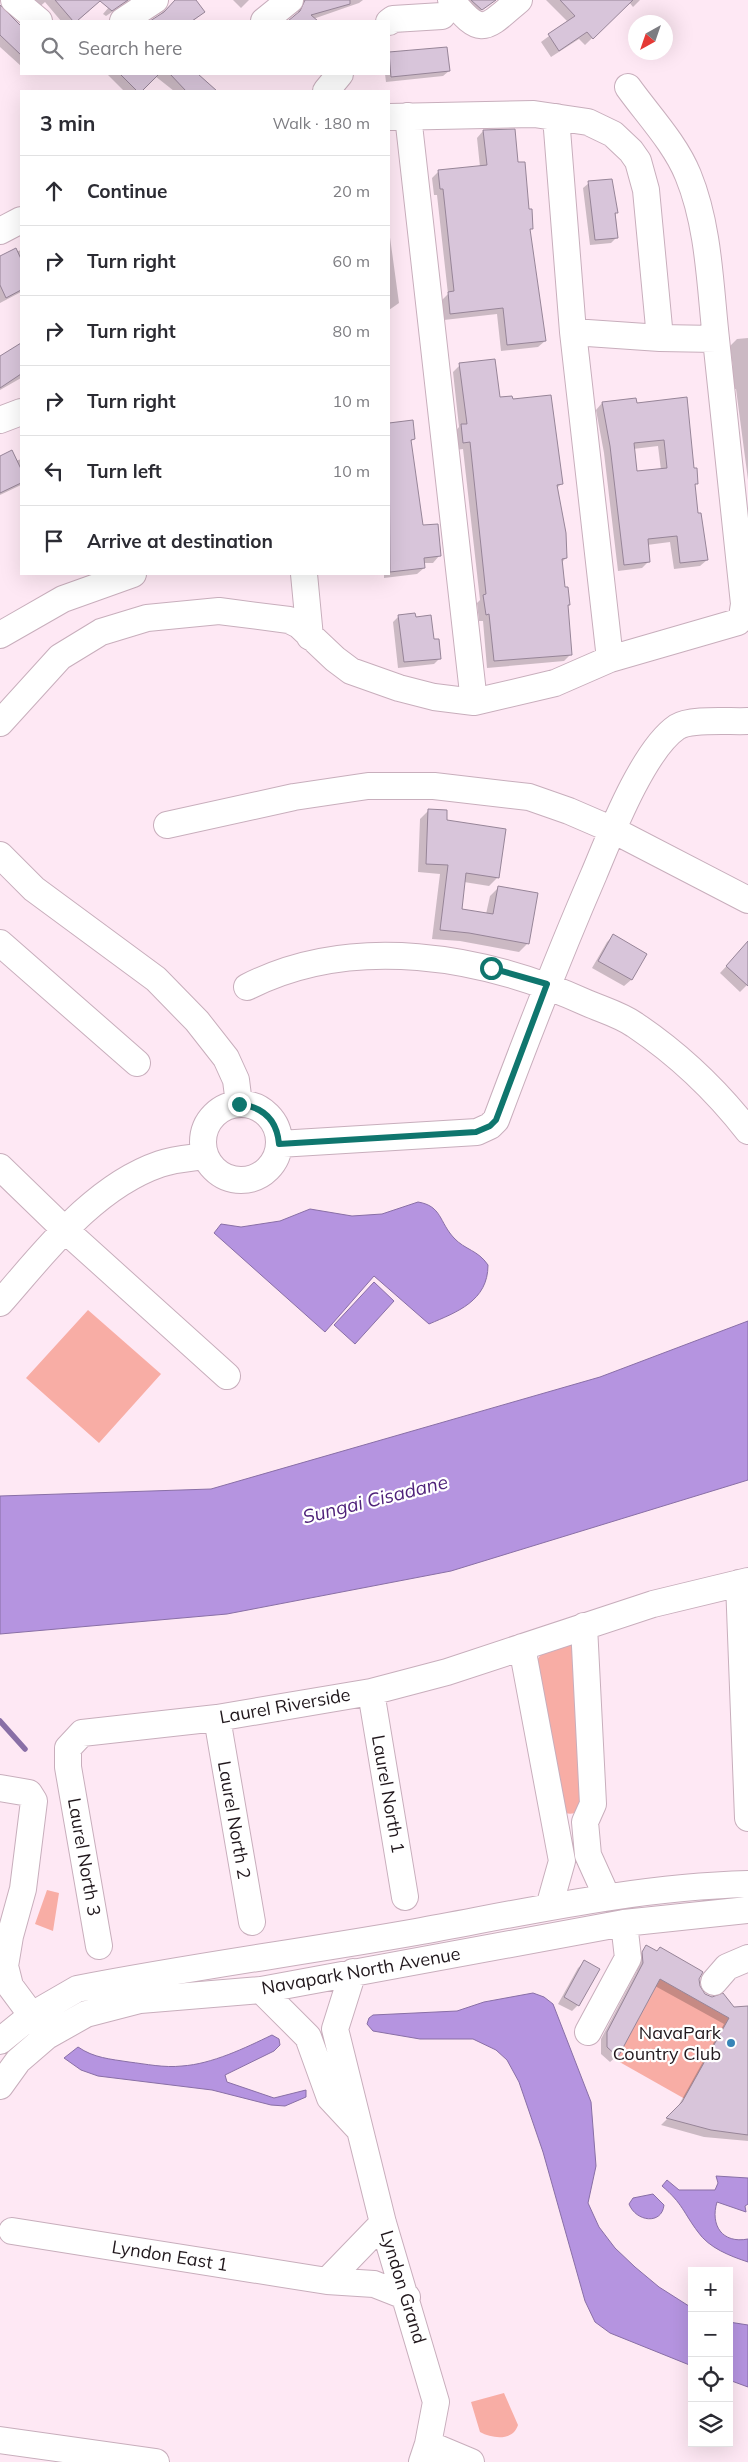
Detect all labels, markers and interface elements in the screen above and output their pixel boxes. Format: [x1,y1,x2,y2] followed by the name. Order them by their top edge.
[628,15,673,60] north arrow
[20,20,390,75] search box
[38,34,66,62] icon: search
[78,36,182,60] text: Search here
[40,110,95,136] text: 3 min
[272,113,370,133] text: Walk · 180 m
[40,177,68,205] icon: ahead
[87,179,167,203] text: Continue
[333,181,370,201] text: 20 m
[40,247,68,275] icon: right
[87,249,176,273] text: Turn right
[333,251,370,271] text: 60 m
[40,317,68,345] icon: right
[87,319,176,343] text: Turn right
[333,321,370,341] text: 80 m
[40,387,68,415] icon: right
[87,389,176,413] text: Turn right
[333,391,370,411] text: 10 m
[40,457,68,485] icon: left
[87,459,162,483] text: Turn left
[333,461,370,481] text: 10 m
[40,527,68,555] icon: arrive
[87,529,273,553] text: Arrive at destination
[480,957,503,980] route start
[228,1093,251,1116] route end
[300,1469,450,1529] water label: Sungai Cisadane
[218,1683,352,1728] street label: Laurel Riverside
[367,1733,410,1855] street label: Laurel North 1
[213,1759,256,1881] street label: Laurel North 2
[63,1796,106,1918] street label: Laurel North 3
[260,1942,462,1999] street label: Navapark North Avenue
[613,2021,722,2065] place label: NavaPark Country Club
[725,2037,737,2049] marker: NavaPark Country Club
[375,2227,432,2346] street label: Lyndon Grand
[110,2235,230,2276] street label: Lyndon East 1
[688,2267,733,2447] map controls
[688,2267,733,2312] button: +
[688,2312,733,2357] button: −
[688,2357,733,2402] button: locate
[688,2402,733,2447] button: layers

